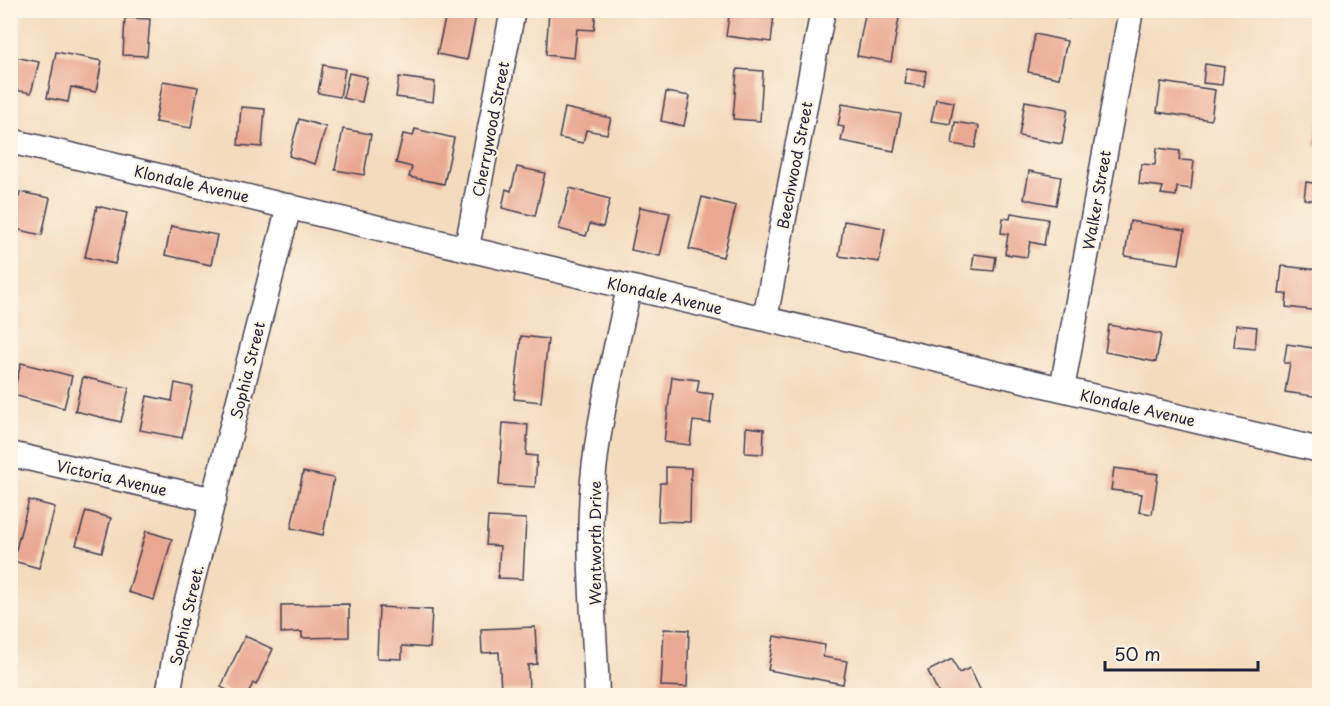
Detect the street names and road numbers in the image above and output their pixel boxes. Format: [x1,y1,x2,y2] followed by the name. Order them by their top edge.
[466,59,514,199] street label: Cherrywood Street
[770,99,818,231] street label: Beechwood Street
[1076,148,1116,252] street label: Walker Street
[132,159,252,207] street label: Klondale Avenue
[605,271,725,319] street label: Klondale Avenue
[224,319,270,421] street label: Sophia Street
[1078,383,1198,431] street label: Klondale Avenue
[54,453,170,501] street label: Victoria Avenue
[583,481,606,605] street label: Wentworth Drive
[163,562,209,668] street label: Sophia Street.

